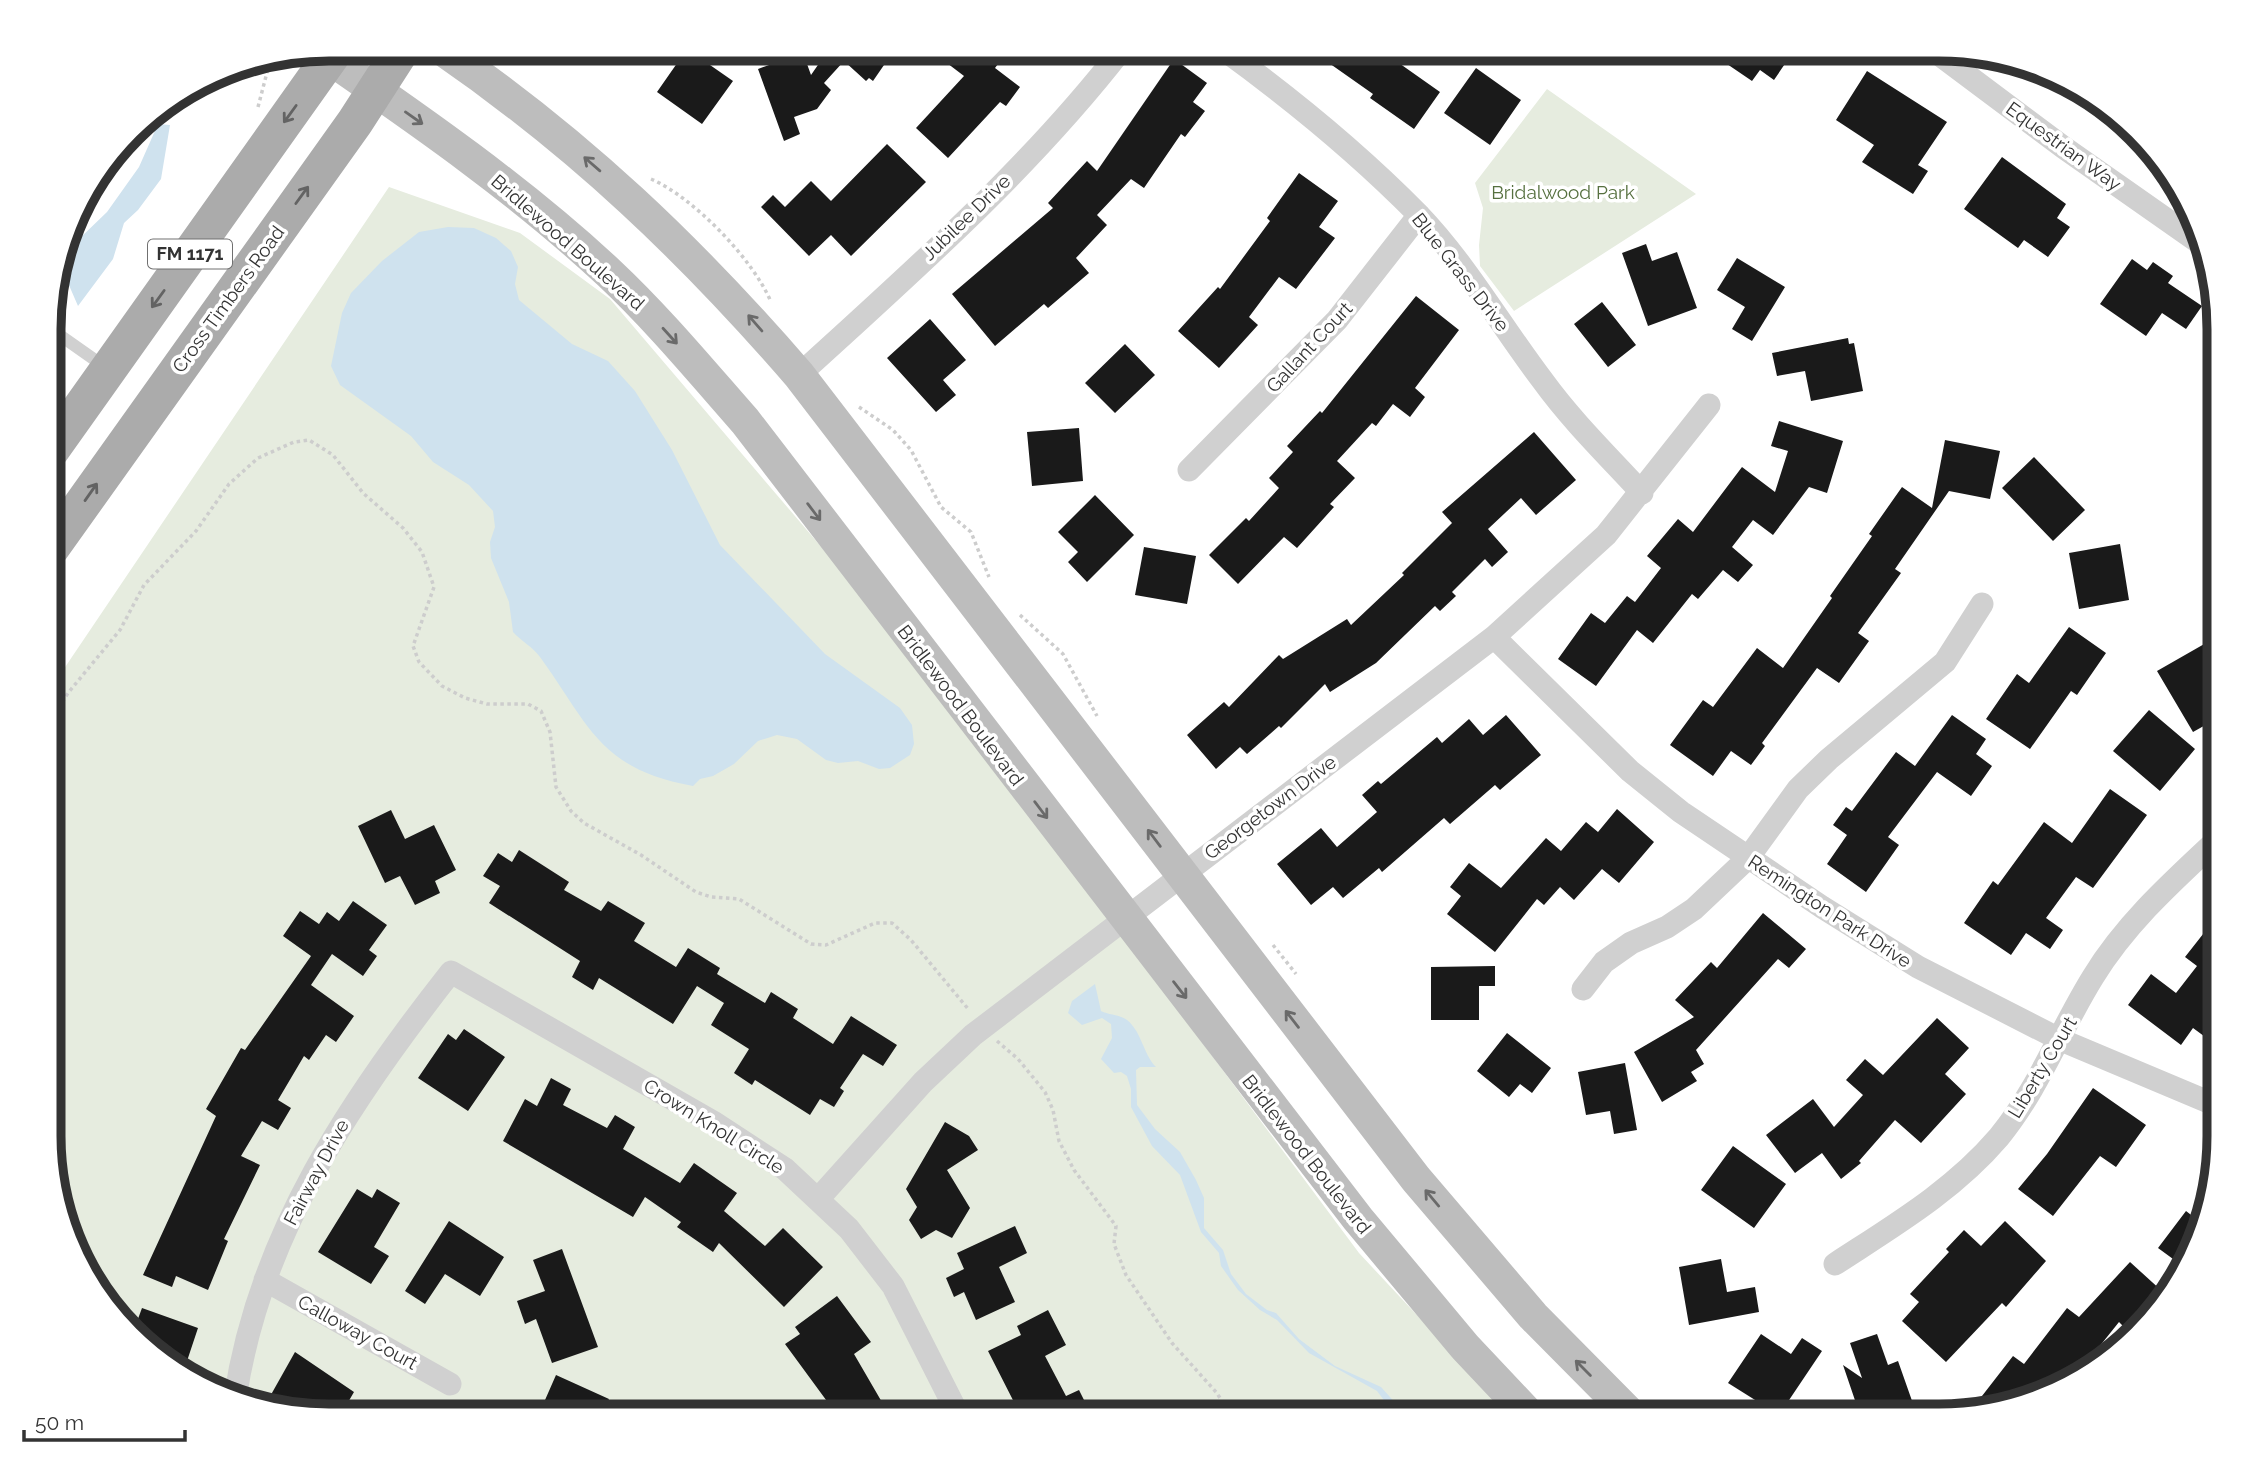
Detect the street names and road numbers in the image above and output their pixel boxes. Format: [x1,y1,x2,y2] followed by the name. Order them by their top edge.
[2002,97,2126,195] street label: Equestrian Way
[487,170,649,314] street label: Bridlewood Boulevard
[917,170,1015,264] street label: Jubilee Drive
[1408,208,1514,336] street label: Blue Grass Drive
[167,221,289,377] street label: Cross Timbers Road
[148,240,232,268] road number: FM 1171
[1262,297,1357,397] street label: Gallant Court
[893,620,1029,790] street label: Bridlewood Boulevard
[1200,750,1340,864] street label: Georgetown Drive
[1744,850,1916,972] street label: Remington Park Drive
[2003,1012,2081,1122] street label: Liberty Court
[1238,1070,1376,1238] street label: Bridlewood Boulevard
[640,1074,788,1178] street label: Crown Knoll Circle
[279,1115,353,1229] street label: Fairway Drive
[294,1290,422,1374] street label: Calloway Court

